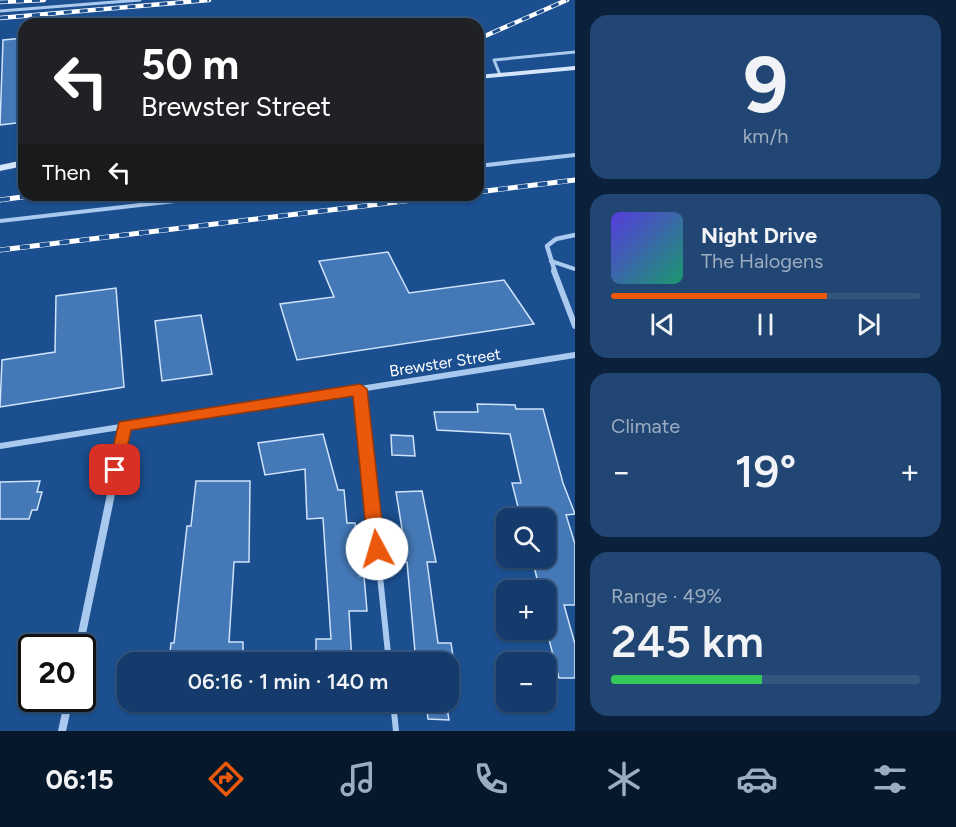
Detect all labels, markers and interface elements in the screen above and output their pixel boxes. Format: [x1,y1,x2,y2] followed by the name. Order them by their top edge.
[743,38,788,132] text: 9
[141,39,239,90] text: 50 m
[42,42,120,120] icon: left
[141,90,331,123] text: Brewster Street
[743,124,788,148] text: km/h
[103,156,136,189] icon: left
[42,159,91,186] text: Then
[701,222,817,249] text: Night Drive
[701,249,823,273] text: The Halogens
[646,308,679,341] icon: previous
[749,308,782,341] icon: pause
[852,308,885,341] icon: next
[388,344,502,381] street label: Brewster Street
[611,414,680,438] text: Climate
[89,444,140,495] pin
[735,444,796,498] text: 19°
[611,452,632,491] text: −
[899,452,920,491] text: +
[98,453,131,486] icon: arrive
[496,508,556,712] map controls
[496,508,556,568] button: search
[345,517,409,581] position arrow
[496,580,556,640] button: +
[611,584,722,608] text: Range · 49%
[611,614,764,668] text: 245 km
[18,634,96,712] speed limit sign: 20
[496,652,556,712] button: −
[188,668,388,695] text: 06:16 · 1 min · 140 m
[205,758,247,800] icon: directions
[337,758,379,800] icon: music
[470,758,512,800] icon: phone
[603,758,645,800] icon: climate
[736,758,778,800] icon: car
[869,758,911,800] icon: filters
[45,763,114,796] text: 06:15

